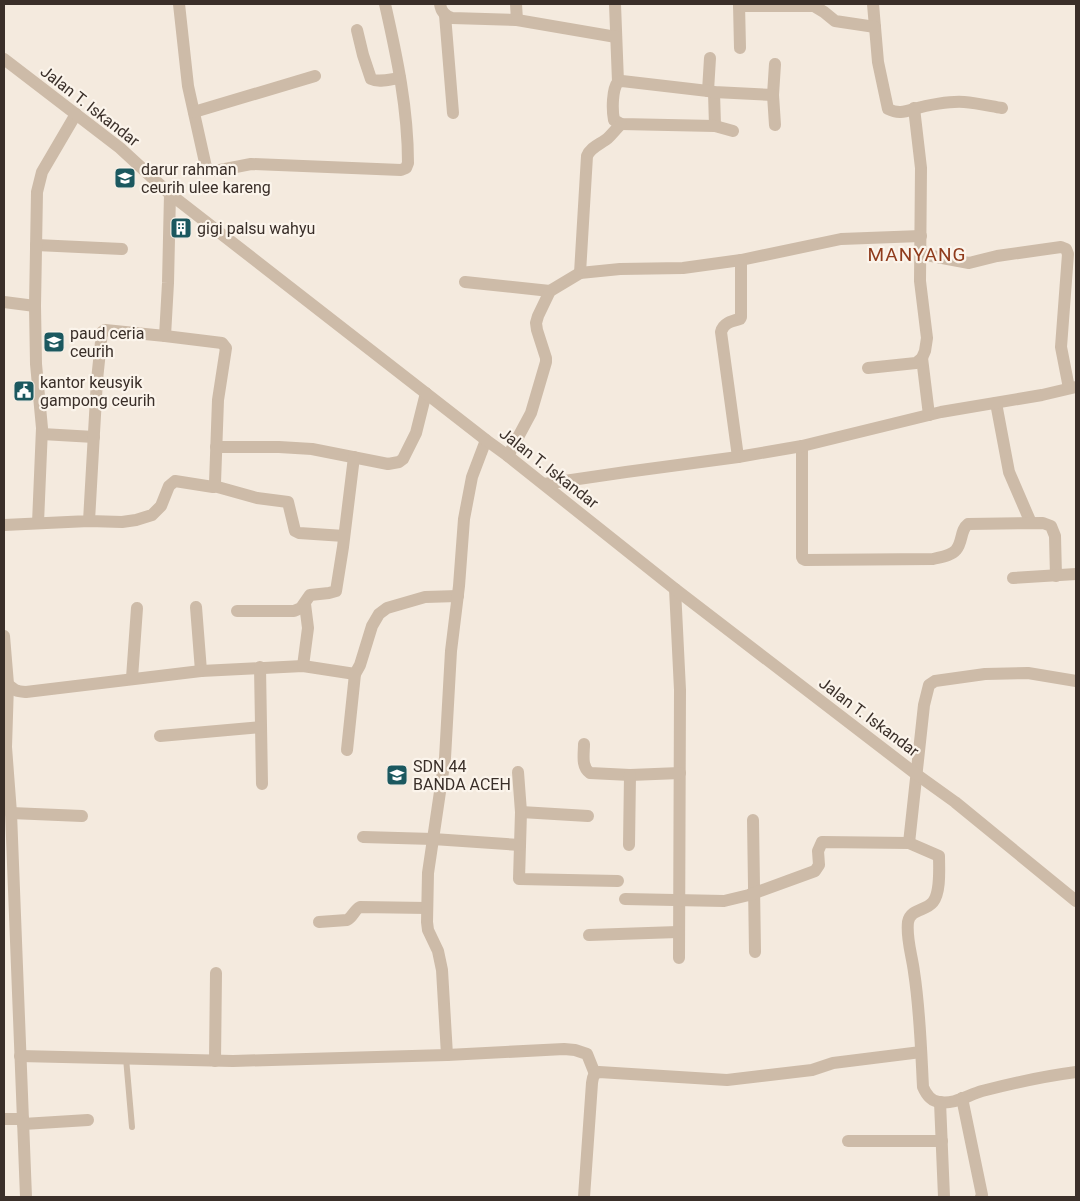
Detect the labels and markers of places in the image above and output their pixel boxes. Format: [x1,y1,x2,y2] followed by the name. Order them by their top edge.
[141,160,271,197] place label: darur rahman ceurih ulee kareng
[113,166,137,190] school or university icon: darur rahman ceurih ulee kareng
[169,216,193,240] building icon: gigi palsu wahyu
[197,219,315,238] place label: gigi palsu wahyu
[70,324,144,361] place label: paud ceria ceurih
[42,330,66,354] school or university icon: paud ceria ceurih
[40,373,155,410] place label: kantor keusyik gampong ceurih
[12,379,36,403] public building icon: kantor keusyik gampong ceurih
[413,757,511,794] place label: SDN 44 BANDA ACEH
[385,763,409,787] school or university icon: SDN 44 BANDA ACEH

